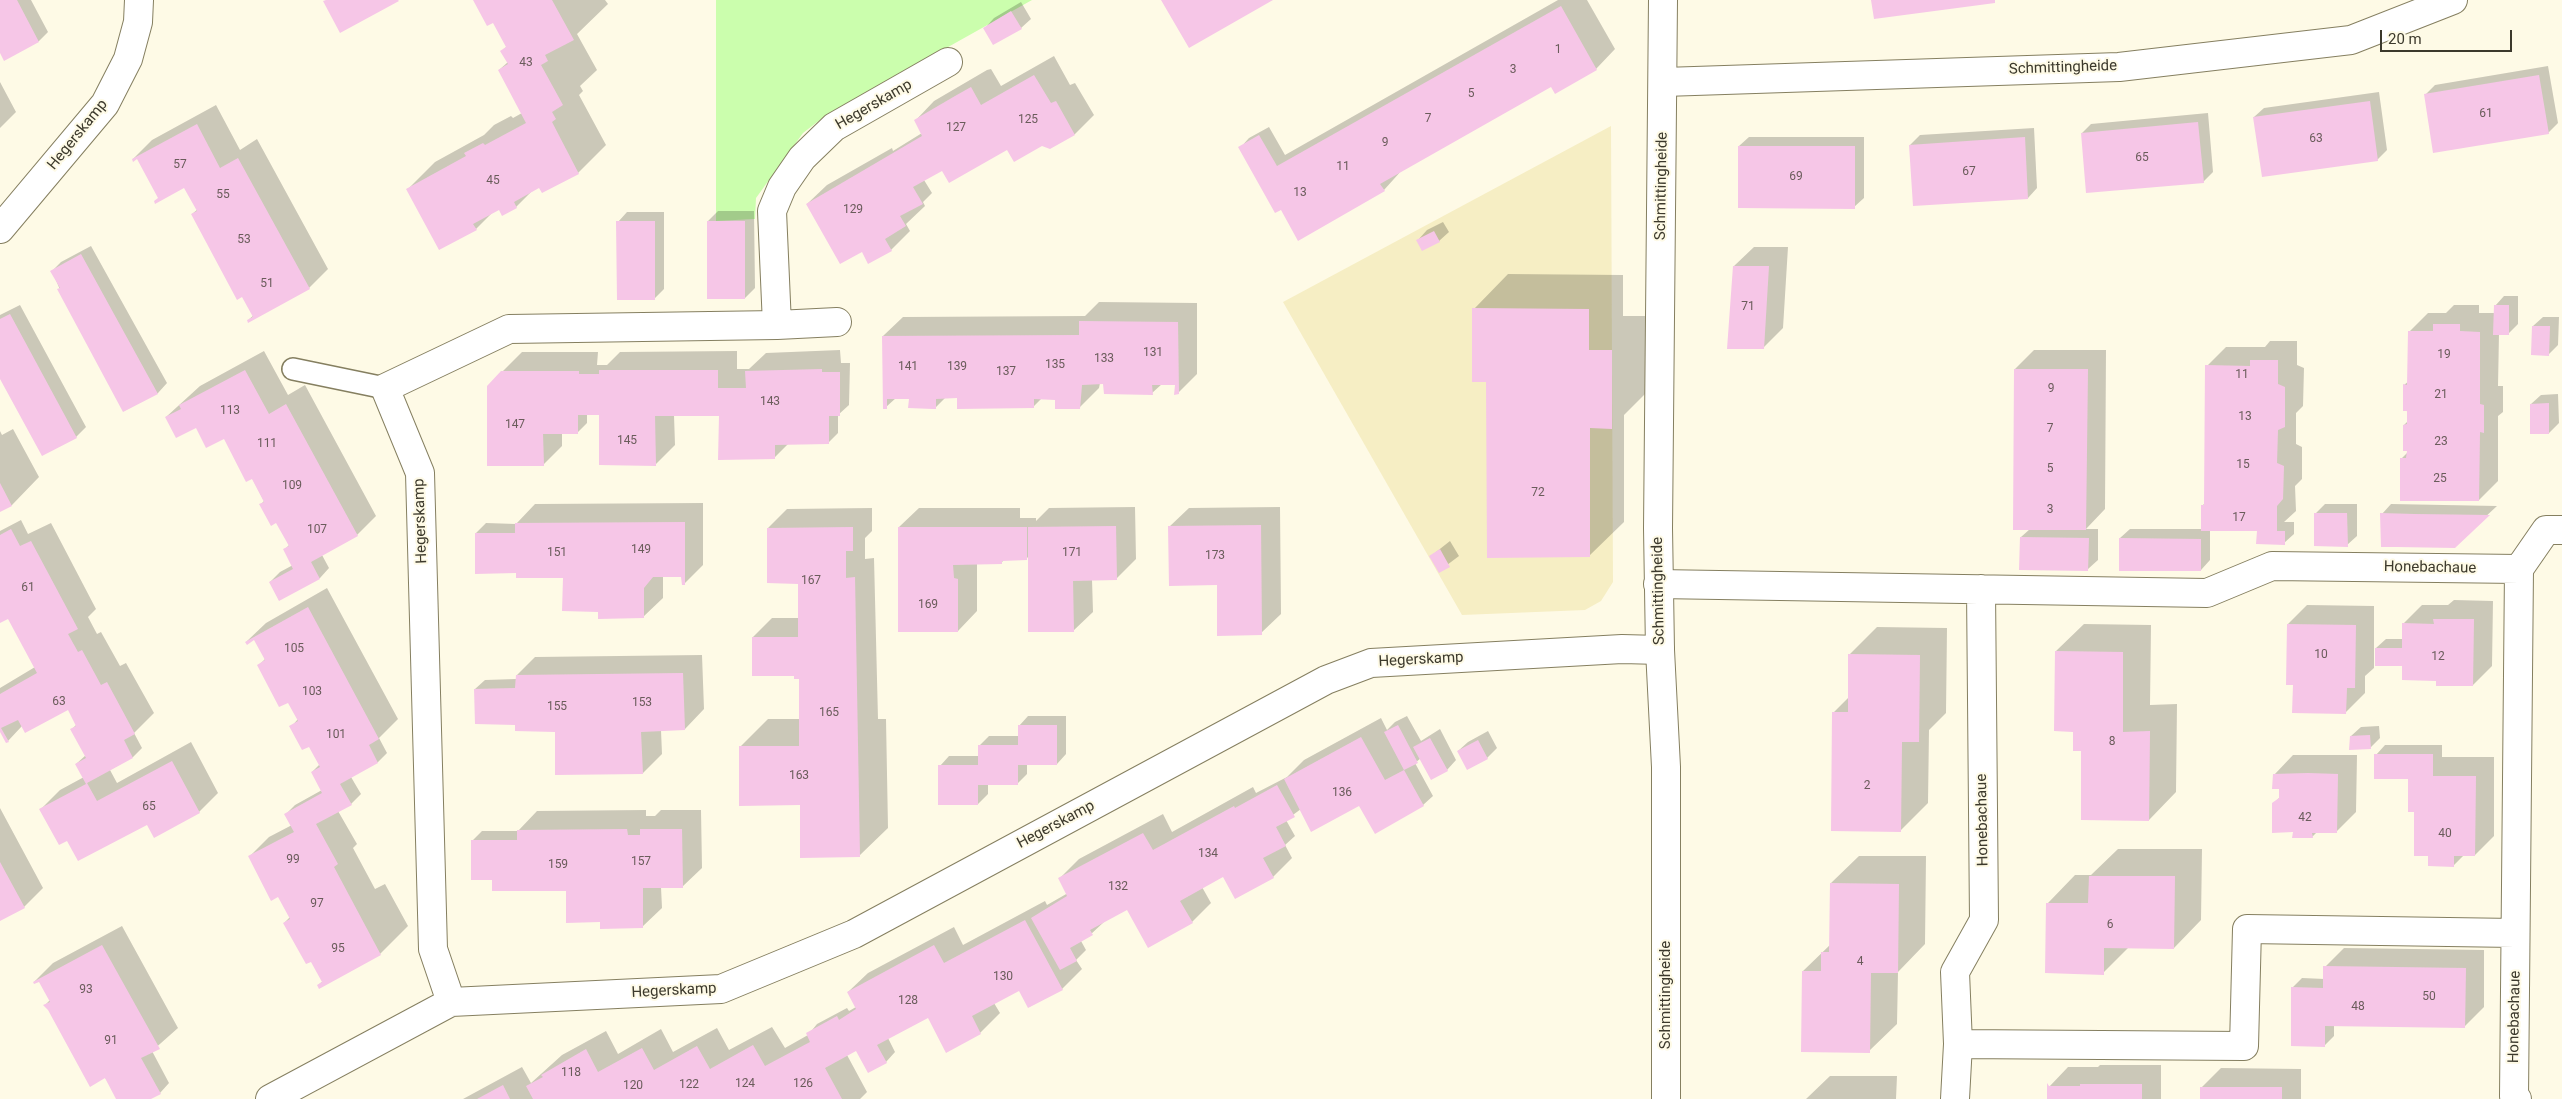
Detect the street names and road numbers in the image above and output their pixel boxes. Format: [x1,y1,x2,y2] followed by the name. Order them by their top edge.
[2009,57,2117,79] street label: Schmittingheide
[833,76,915,134] street label: Hegerskamp
[44,96,112,174] street label: Hegerskamp
[1652,132,1672,240] street label: Schmittingheide
[411,478,431,564] street label: Hegerskamp
[1649,537,1669,645] street label: Schmittingheide
[2384,558,2476,578] street label: Honebachaue
[1378,649,1464,671] street label: Hegerskamp
[1973,774,1993,866] street label: Honebachaue
[1014,797,1098,853] street label: Hegerskamp
[1657,941,1675,1049] street label: Schmittingheide
[2505,971,2525,1063] street label: Honebachaue
[631,980,717,1002] street label: Hegerskamp

